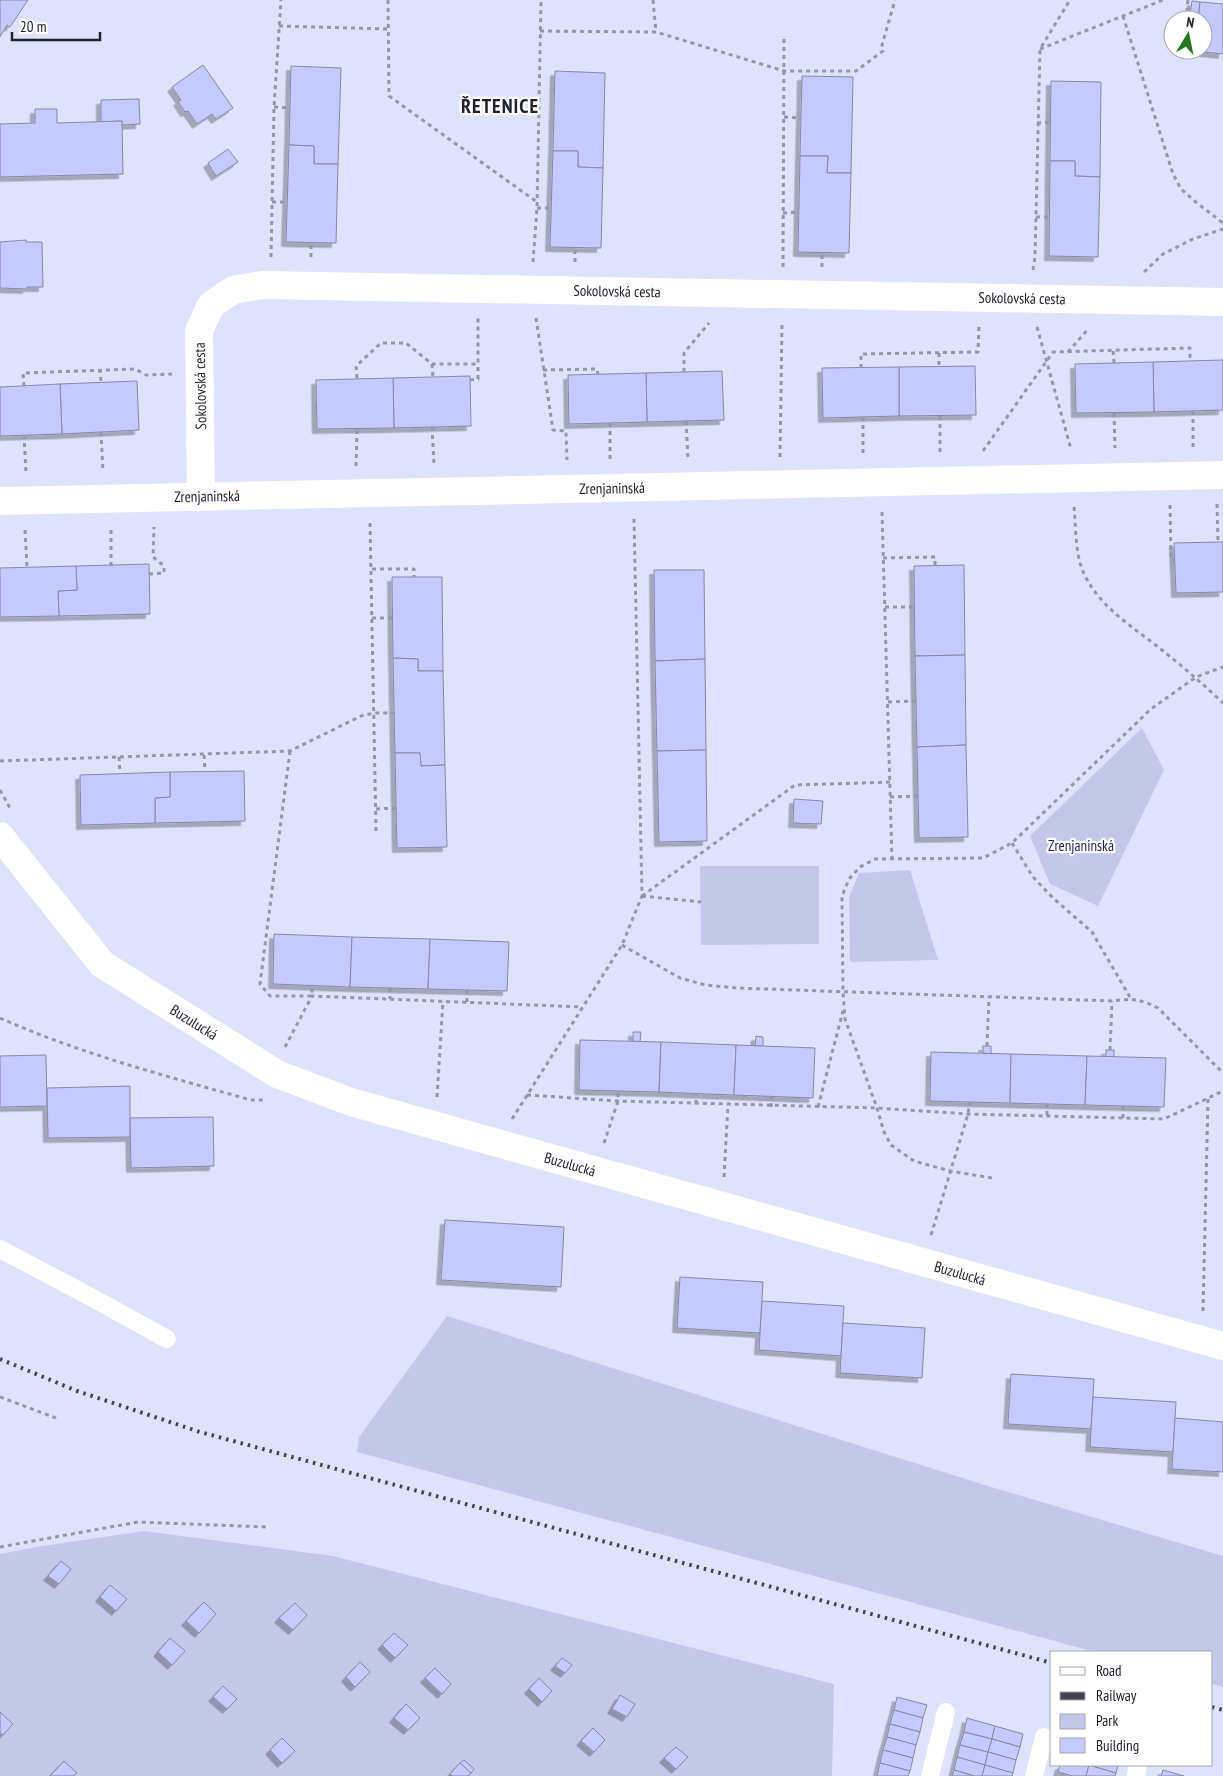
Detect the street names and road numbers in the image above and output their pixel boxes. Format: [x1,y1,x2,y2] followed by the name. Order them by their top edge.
[573,281,661,301] street label: Sokolovská cesta
[978,288,1066,308] street label: Sokolovská cesta
[190,342,210,430] street label: Sokolovská cesta
[579,478,645,498] street label: Zrenjaninská
[174,486,240,506] street label: Zrenjaninská
[167,1000,221,1044] street label: Buzulucká
[542,1148,598,1180] street label: Buzulucká
[932,1257,988,1289] street label: Buzulucká

